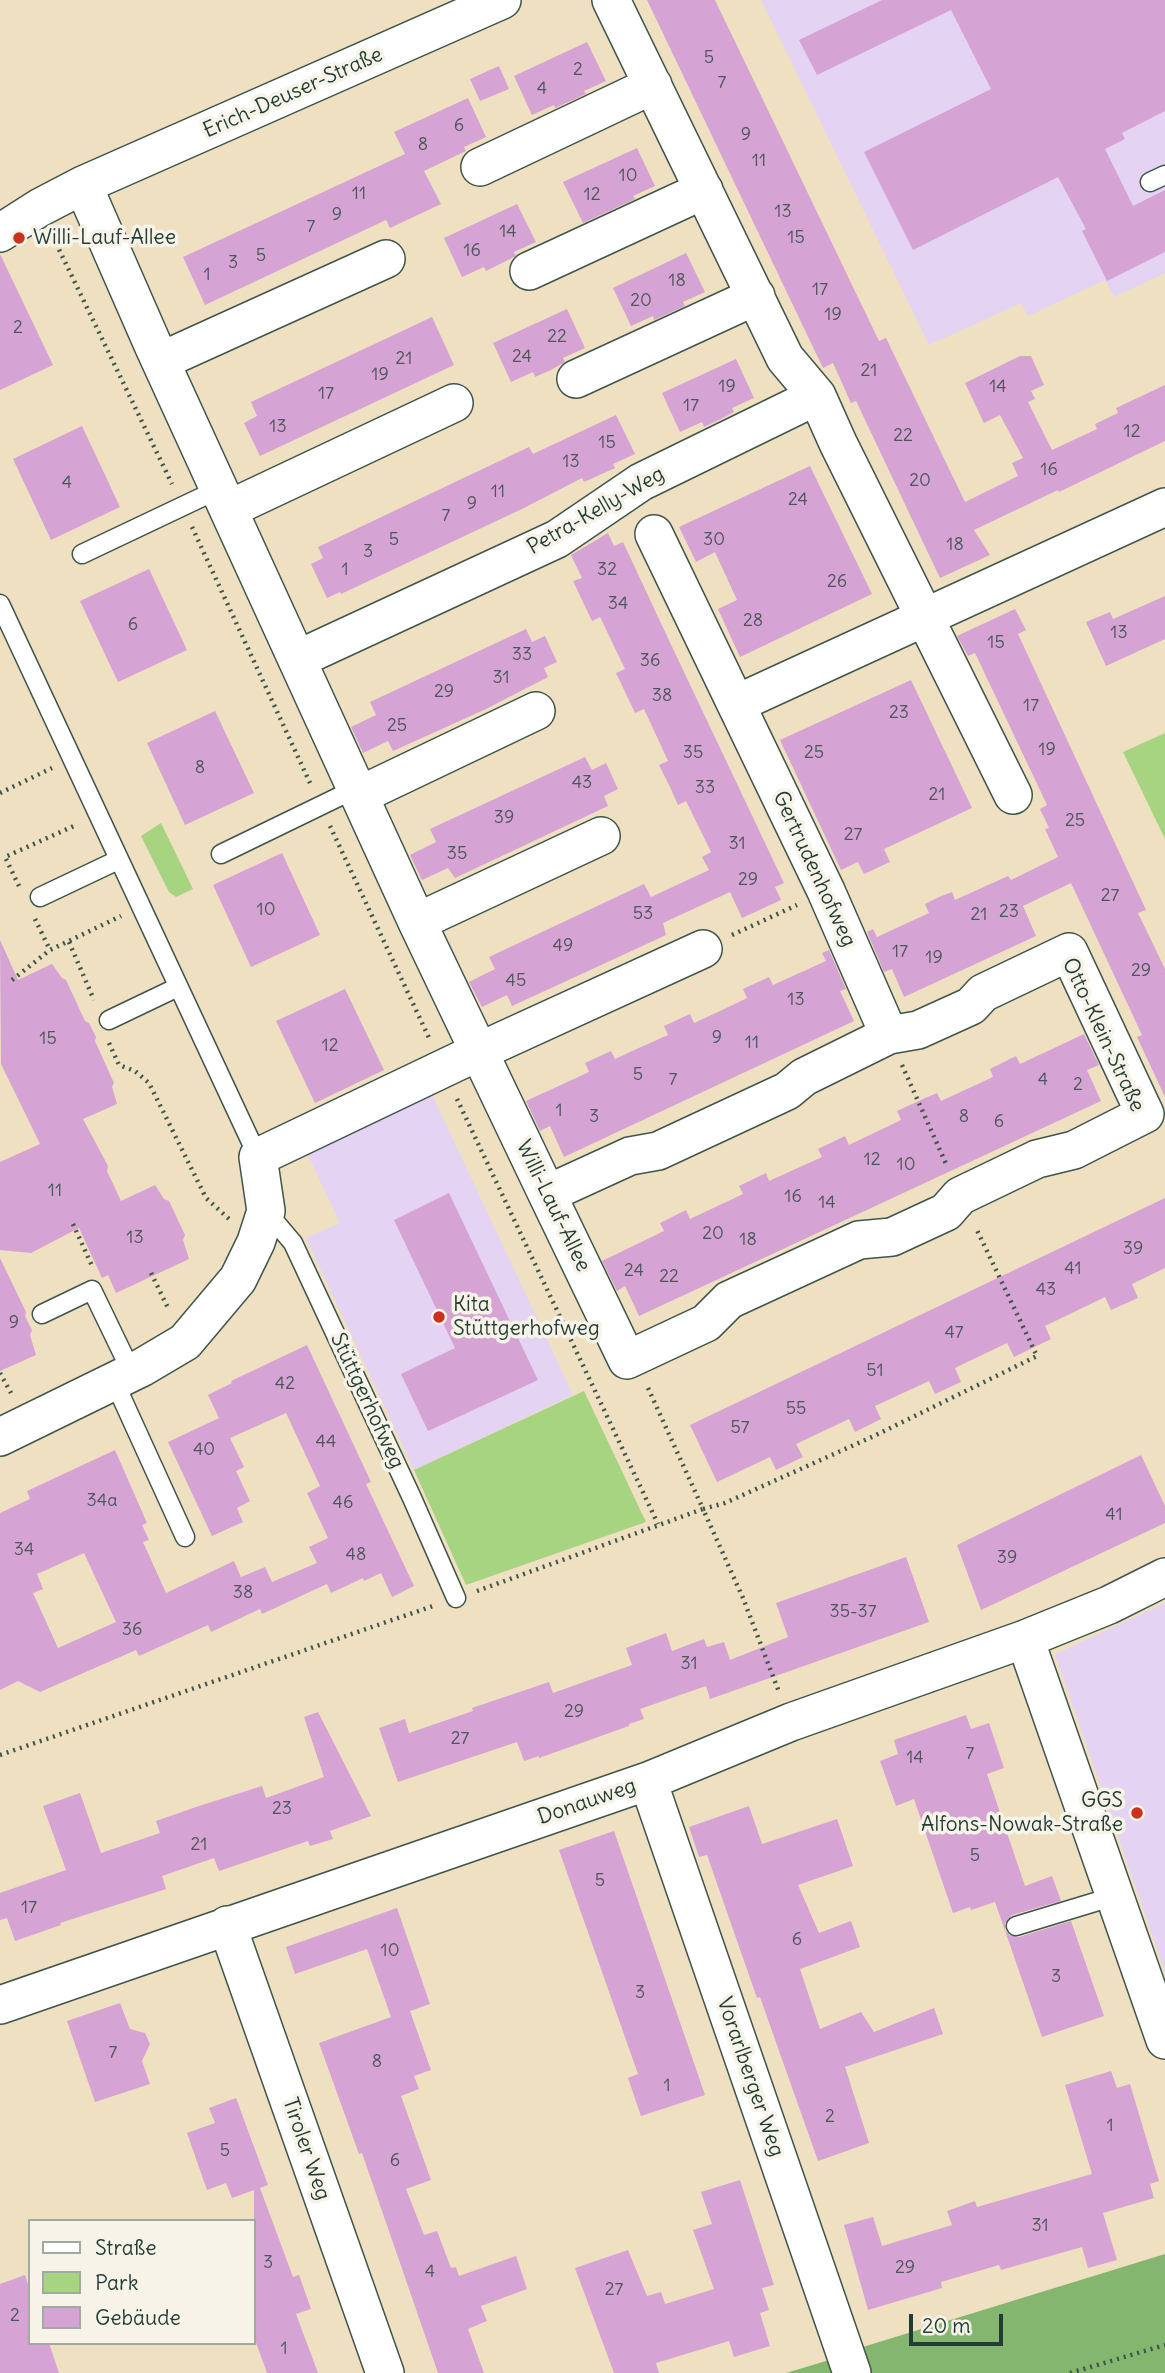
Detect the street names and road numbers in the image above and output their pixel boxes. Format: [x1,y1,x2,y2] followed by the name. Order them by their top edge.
[199,42,387,144] street label: Erich-Deuser-Straße
[523,462,669,560] street label: Petra-Kelly-Weg
[767,787,861,951] street label: Gertrudenhofweg
[1056,954,1150,1116] street label: Otto-Klein-Straße
[510,1136,596,1276] street label: Willi-Lauf-Allee
[325,1329,409,1473] street label: Stüttgerhofweg
[534,1773,640,1831] street label: Donauweg
[711,1994,789,2160] street label: Vorarlberger Weg
[277,2094,335,2204] street label: Tiroler Weg

